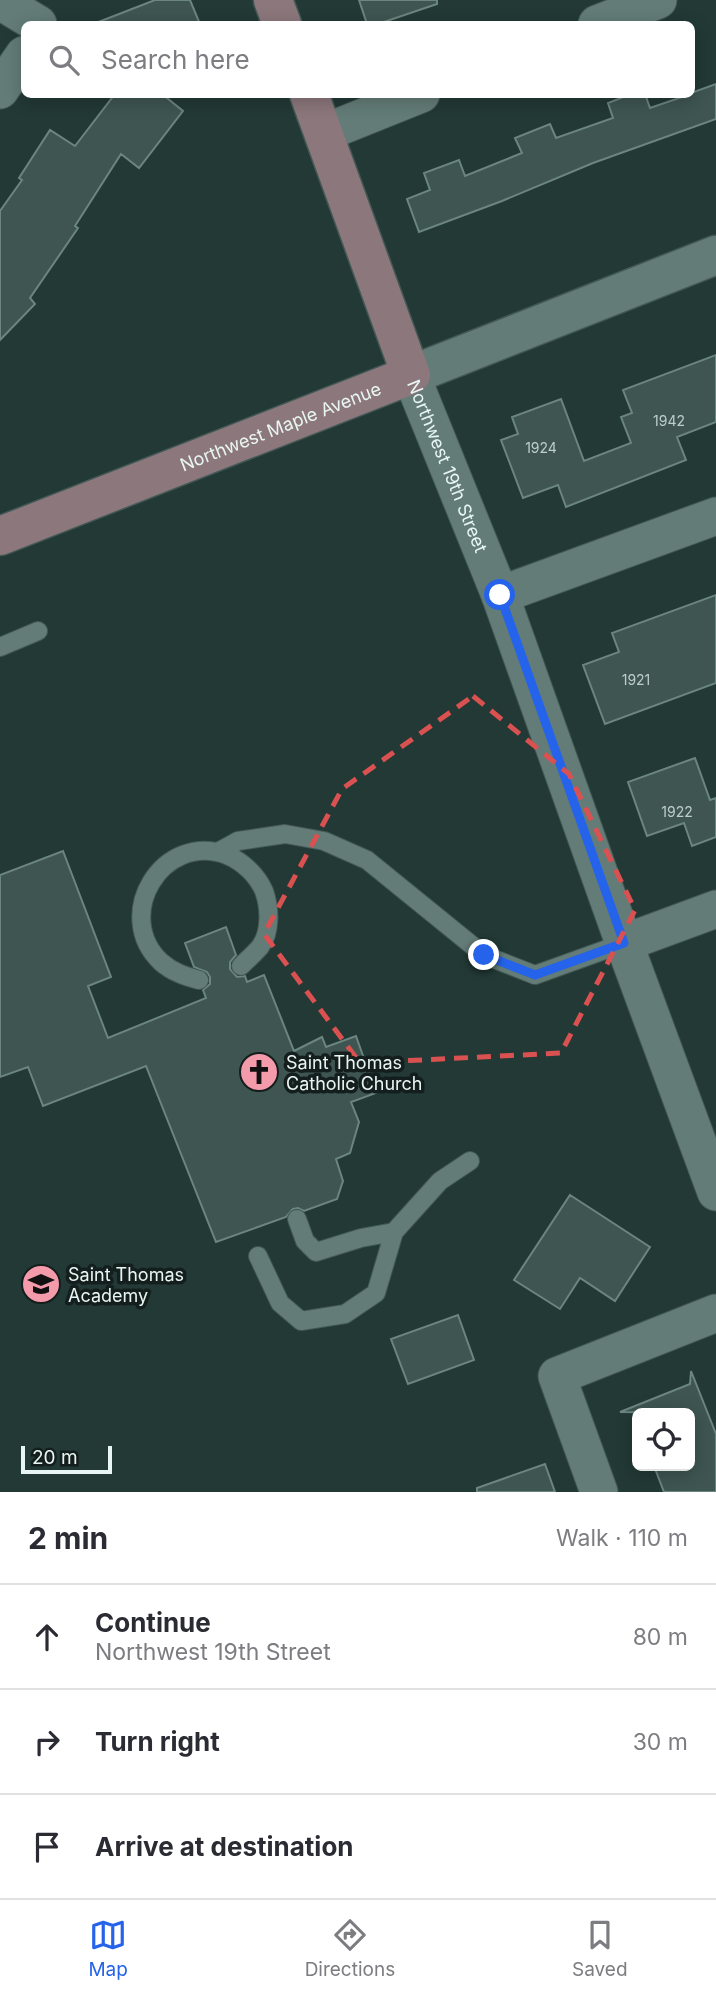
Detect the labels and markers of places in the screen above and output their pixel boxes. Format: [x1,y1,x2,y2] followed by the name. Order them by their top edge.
[238,1051,280,1093] church icon: Saint Thomas Catholic Church
[286,1052,423,1094] place label: Saint Thomas Catholic Church
[20,1263,62,1305] school or university icon: Saint Thomas Academy
[68,1264,184,1306] place label: Saint Thomas Academy

